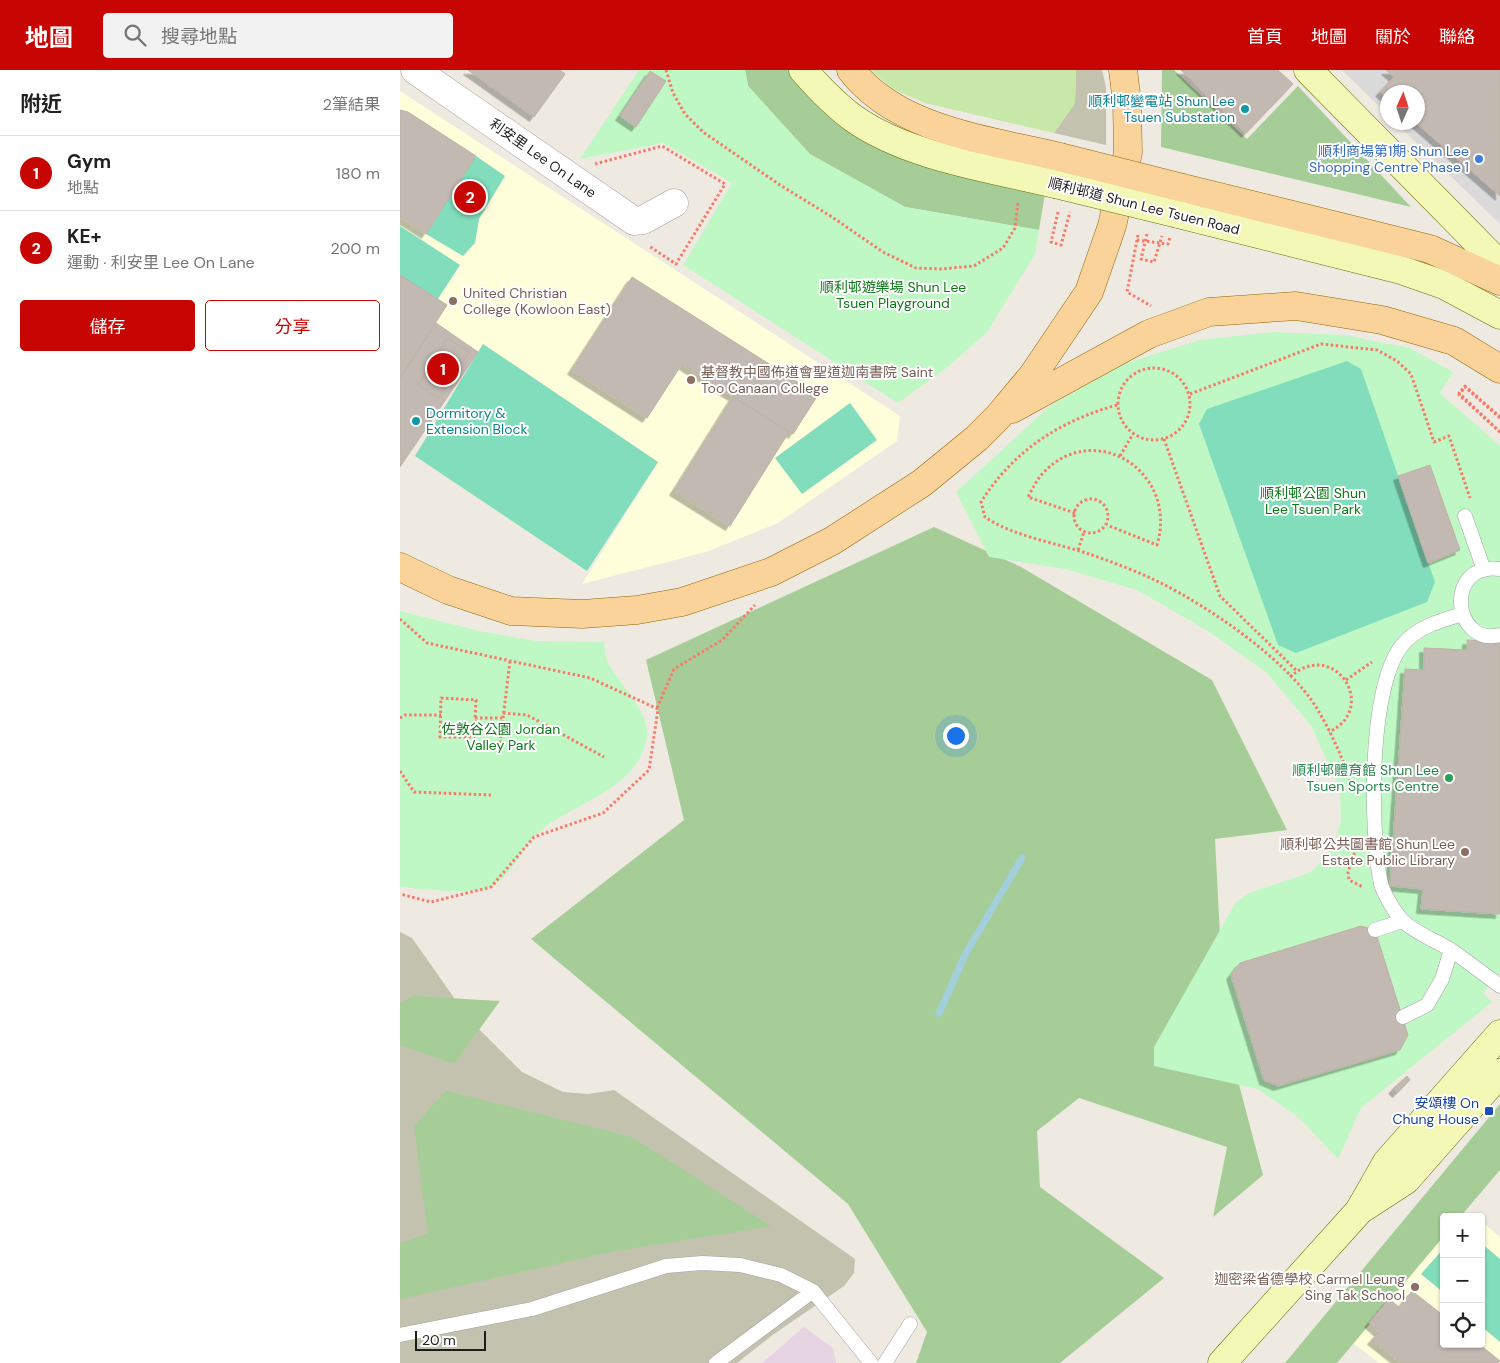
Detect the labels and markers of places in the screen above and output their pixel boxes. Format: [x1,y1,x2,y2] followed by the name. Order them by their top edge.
[1088,92,1235,126] place label: 順利邨變電站 Shun Lee Tsuen Substation
[1239,103,1251,115] marker: 順利邨變電站 Shun Lee Tsuen Substation
[1309,142,1469,176] place label: 順利商場第1期 Shun Lee Shopping Centre Phase 1
[1473,153,1485,165] marker: 順利商場第1期 Shun Lee Shopping Centre Phase 1
[454,178,486,216] pin: 2
[463,284,611,318] place label: United Christian College (Kowloon East)
[447,295,459,307] marker: United Christian College (Kowloon East)
[427,350,459,388] pin: 1
[701,363,933,397] place label: 基督教中國佈道會聖道迦南書院 Saint Too Canaan College
[685,374,697,386] marker: 基督教中國佈道會聖道迦南書院 Saint Too Canaan College
[426,404,528,438] place label: Dormitory & Extension Block
[410,415,422,427] marker: Dormitory & Extension Block
[1292,761,1439,795] place label: 順利邨體育館 Shun Lee Tsuen Sports Centre
[1443,772,1455,784] marker: 順利邨體育館 Shun Lee Tsuen Sports Centre
[1280,835,1455,869] place label: 順利邨公共圖書館 Shun Lee Estate Public Library
[1459,846,1471,858] marker: 順利邨公共圖書館 Shun Lee Estate Public Library
[1392,1094,1479,1128] place label: 安頌樓 On Chung House
[1483,1105,1495,1117] marker: 安頌樓 On Chung House
[1214,1270,1405,1304] place label: 迦密梁省德學校 Carmel Leung Sing Tak School
[1409,1281,1421,1293] marker: 迦密梁省德學校 Carmel Leung Sing Tak School

